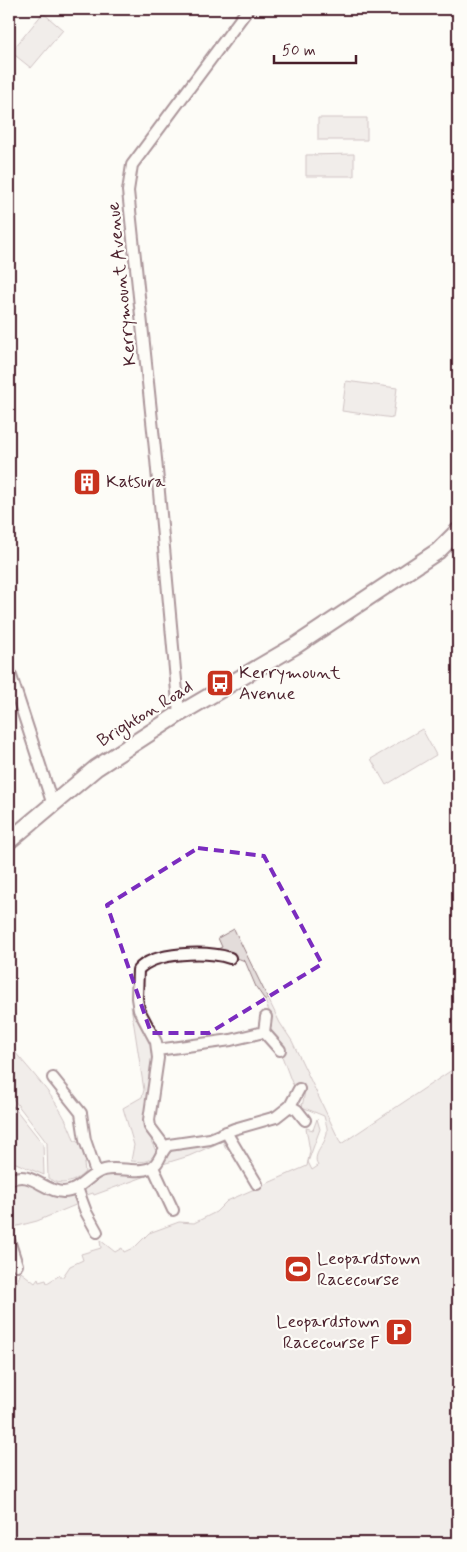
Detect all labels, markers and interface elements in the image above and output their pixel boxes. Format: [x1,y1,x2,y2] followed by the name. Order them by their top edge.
[274,32,357,64] scale bar
[282,41,316,61] text: 50 m
[101,201,143,367] street label: Kerrymount Avenue
[72,467,102,497] building icon: Katsura
[106,470,165,494] place label: Katsura
[239,661,341,706] place label: Kerrymount Avenue
[205,668,235,698] bus stop icon: Kerrymount Avenue
[93,675,198,754] street label: Brighton Road
[317,1247,421,1292] place label: Leopardstown Racecourse
[283,1254,313,1284] sports icon: Leopardstown Racecourse
[276,1310,380,1355] place label: Leopardstown Racecourse F
[384,1317,414,1347] parking icon: Leopardstown Racecourse F

